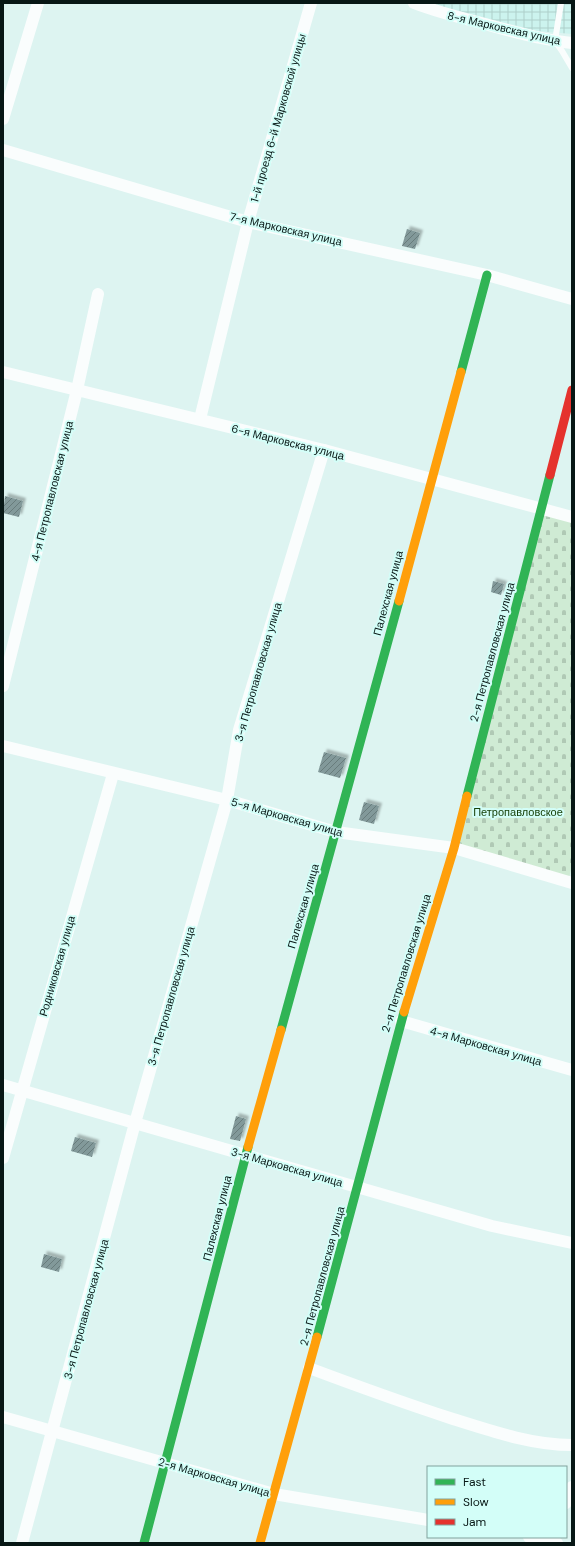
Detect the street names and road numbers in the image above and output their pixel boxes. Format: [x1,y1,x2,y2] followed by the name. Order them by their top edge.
[446,8,563,48] street label: 8-я Марковская улица
[247,32,309,204] street label: 1-й проезд 6-й Марковской улицы
[229,209,344,249] street label: 7-я Марковская улица
[28,418,76,563] street label: 4-я Петропавловская улица
[230,421,347,463] street label: 6-я Марковская улица
[370,548,406,637] street label: Палехская улица
[467,580,518,723] street label: 2-я Петропавловская улица
[231,600,285,743] street label: 3-я Петропавловская улица
[229,794,345,840] street label: 5-я Марковская улица
[284,861,322,950] street label: Палехская улица
[378,891,434,1034] street label: 2-я Петропавловская улица
[36,913,78,1018] street label: Родниковская улица
[144,924,198,1067] street label: 3-я Петропавловская улица
[429,1023,544,1069] street label: 4-я Марковская улица
[230,1144,345,1190] street label: 3-я Марковская улица
[200,1173,235,1262] street label: Палехская улица
[297,1204,348,1347] street label: 2-я Петропавловская улица
[61,1237,112,1380] street label: 3-я Петропавловская улица
[157,1454,272,1500] street label: 2-я Марковская улица

